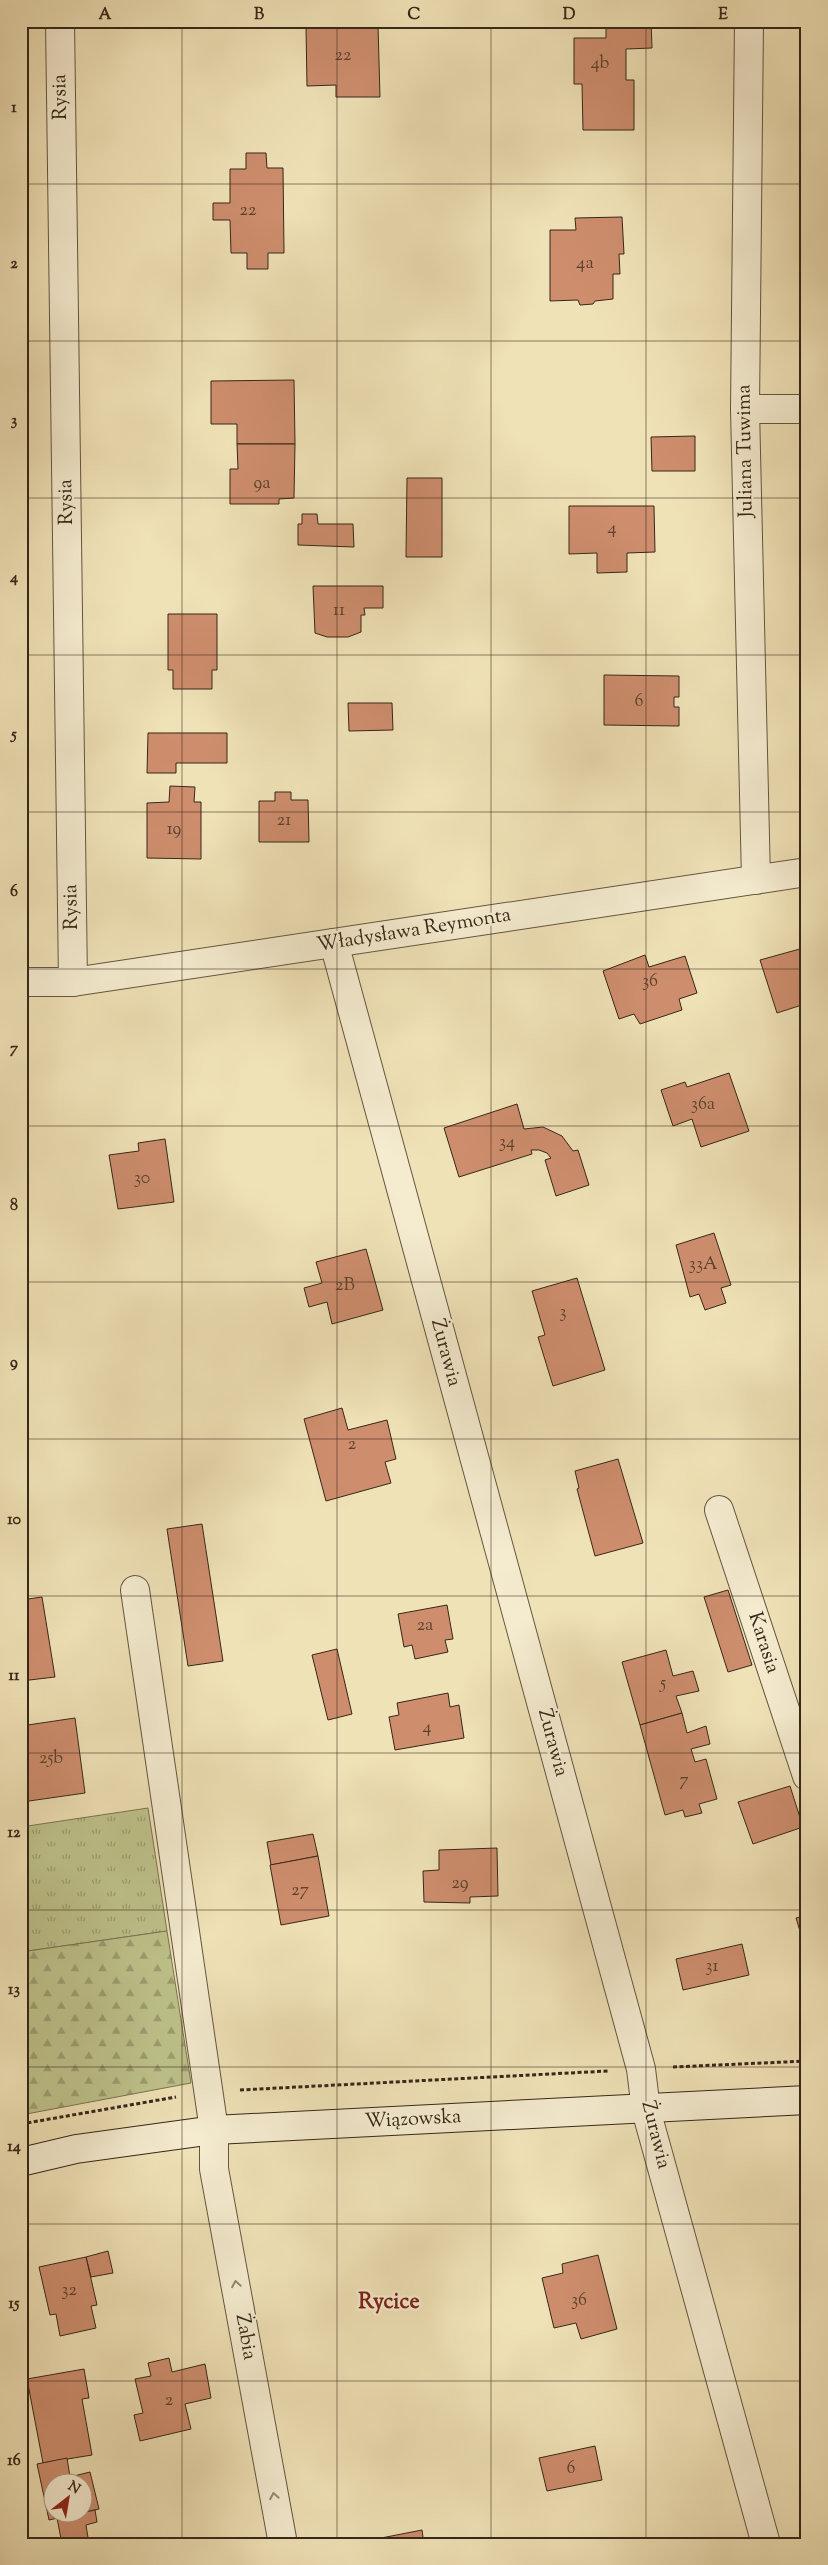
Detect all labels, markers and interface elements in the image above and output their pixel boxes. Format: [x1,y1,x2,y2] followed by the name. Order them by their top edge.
[99,4,112,27] text: A
[254,4,264,27] text: B
[408,4,421,27] text: C
[563,4,576,27] text: D
[718,4,728,27] text: E
[335,43,352,69] house number: 22
[591,51,610,77] house number: 4b
[46,74,76,120] street label: Rysia
[11,97,17,120] text: 1
[240,198,257,224] house number: 22
[576,251,594,277] house number: 4a
[10,253,18,276] text: 2
[730,384,762,519] street label: Juliana Tuwima
[11,410,18,433] text: 3
[253,471,271,497] house number: 9a
[52,479,82,525] street label: Rysia
[607,516,617,542] house number: 4
[9,567,18,590] text: 4
[333,598,345,624] house number: 11
[635,689,644,715] house number: 6
[9,724,17,747] text: 5
[277,808,291,834] house number: 21
[167,817,182,843] house number: 19
[10,881,18,904] text: 6
[57,884,87,930] street label: Rysia
[315,901,513,961] street label: Władysława Reymonta
[642,969,658,995] house number: 36
[10,1038,19,1061] text: 7
[691,1092,715,1118] house number: 36a
[499,1130,515,1156] house number: 34
[134,1166,150,1192] house number: 30
[10,1195,18,1218] text: 8
[688,1252,718,1278] house number: 33A
[335,1273,355,1299] house number: 2B
[559,1300,567,1326] house number: 3
[422,1316,468,1390] street label: Żurawia
[10,1352,18,1375] text: 9
[348,1432,357,1458] house number: 2
[7,1509,21,1532] text: 10
[739,1609,787,1677] street label: Karasia
[417,1613,433,1639] house number: 2a
[9,1665,20,1688] text: 11
[659,1671,666,1697] house number: 5
[529,1706,575,1780] street label: Żurawia
[422,1715,432,1741] house number: 4
[39,1746,63,1772] house number: 25b
[679,1768,689,1794] house number: 7
[8,1822,21,1845] text: 12
[451,1871,469,1897] house number: 29
[291,1878,309,1904] house number: 27
[705,1954,719,1980] house number: 31
[8,1979,20,2002] text: 13
[633,2098,677,2172] street label: Żurawia
[364,2103,462,2137] street label: Wiązowska
[7,2136,21,2159] text: 14
[61,2278,77,2304] house number: 32
[231,2280,241,2289] one-way arrow
[358,2287,420,2319] district label: Rycice
[571,2288,587,2314] house number: 36
[9,2293,20,2316] text: 15
[227,2312,263,2362] street label: Żabia
[165,2388,174,2414] house number: 2
[7,2450,21,2473] text: 16
[567,2456,576,2482] house number: 6
[42,2472,92,2522] north arrow
[64,2477,84,2500] text: N
[270,2491,280,2500] one-way arrow

